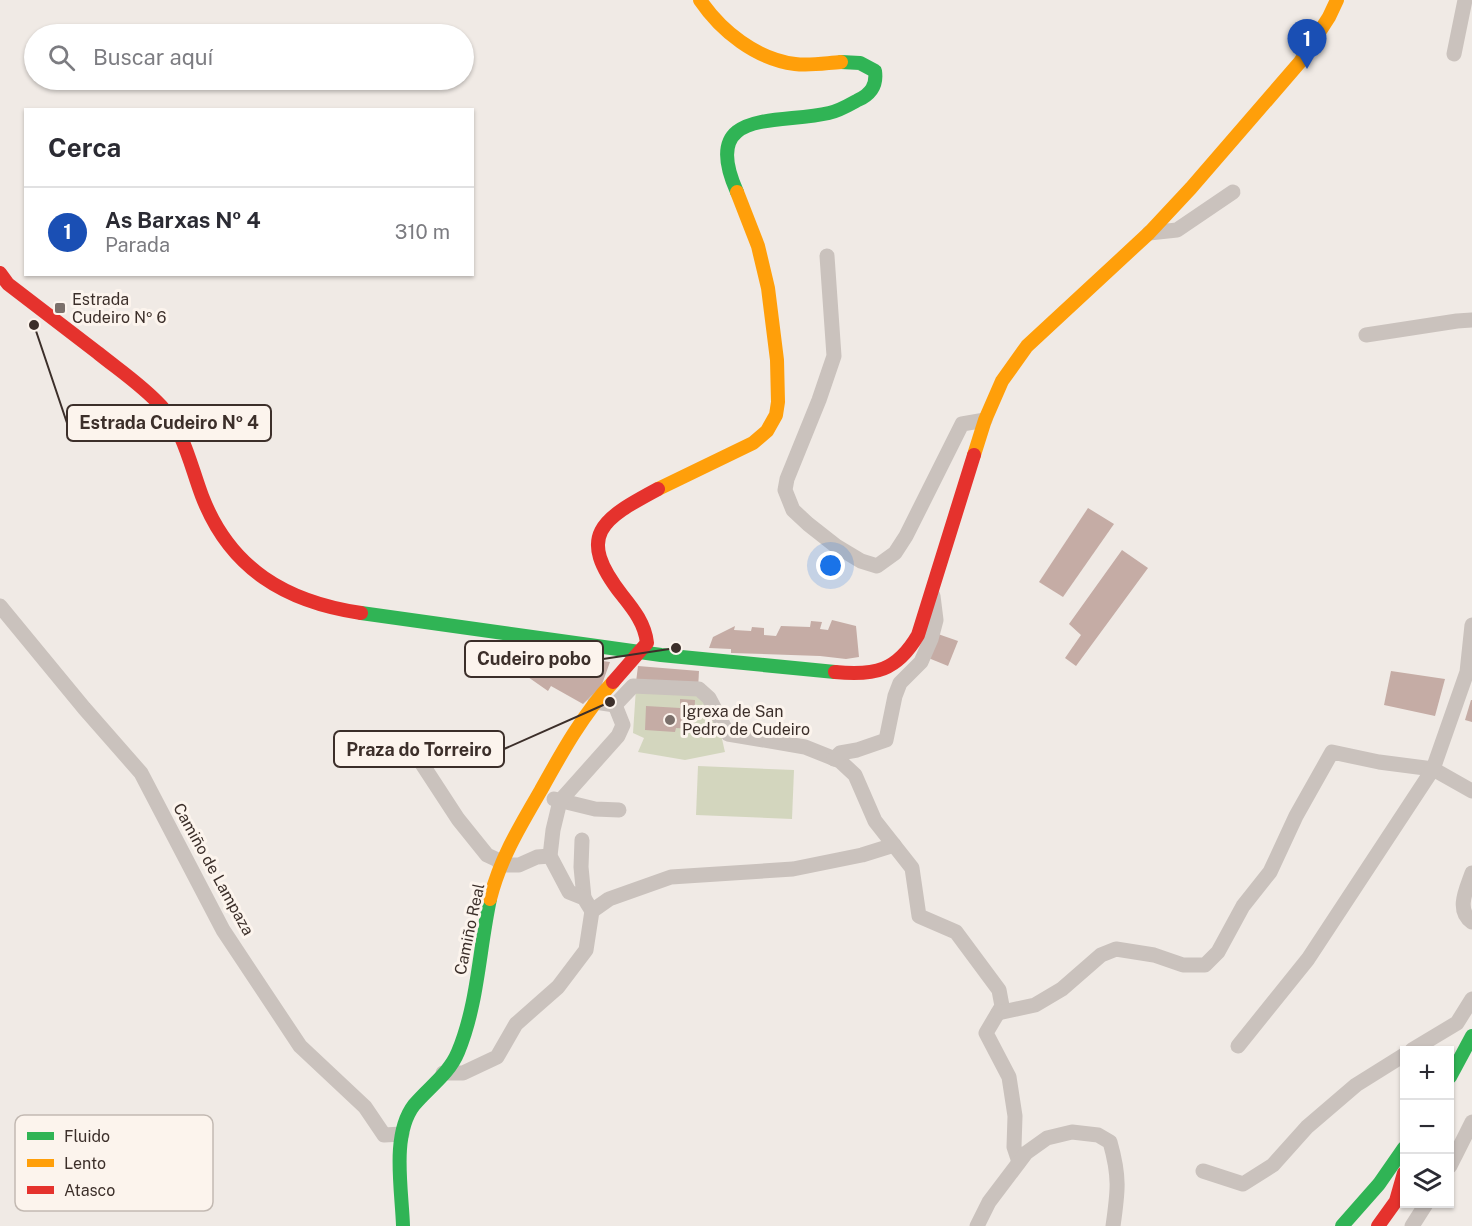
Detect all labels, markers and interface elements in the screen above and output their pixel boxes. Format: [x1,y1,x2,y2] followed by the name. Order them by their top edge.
[1288,20,1326,69] pin: 1
[24,24,474,90] search box
[45,41,78,74] icon: search
[93,44,213,70] text: Buscar aquí
[48,132,121,163] text: Cerca
[105,207,261,233] text: As Barxas Nº 4
[63,220,72,244] text: 1
[395,220,450,244] text: 310 m
[105,233,170,257] text: Parada
[72,290,166,327] place label: Estrada Cudeiro Nº 6
[53,301,67,315] marker: Estrada Cudeiro Nº 6
[67,405,271,441] callout: Estrada Cudeiro Nº 4
[79,412,259,433] text: Estrada Cudeiro Nº 4
[816,551,845,580] your location
[465,641,603,677] callout: Cudeiro pobo
[477,648,591,669] text: Cudeiro pobo
[682,702,810,739] place label: Igrexa de San Pedro de Cudeiro
[663,713,677,727] marker: Igrexa de San Pedro de Cudeiro
[334,731,504,767] callout: Praza do Torreiro
[346,739,492,760] text: Praza do Torreiro
[169,800,258,939] street label: Camiño de Lampaza
[451,882,488,977] street label: Camiño Real
[1400,1046,1454,1208] map controls
[1400,1046,1454,1100] button: +
[1400,1100,1454,1154] button: −
[15,1115,213,1211] legend
[64,1127,110,1146] text: Fluido
[64,1154,106,1173] text: Lento
[1400,1154,1454,1208] button: layers
[64,1181,115,1200] text: Atasco

